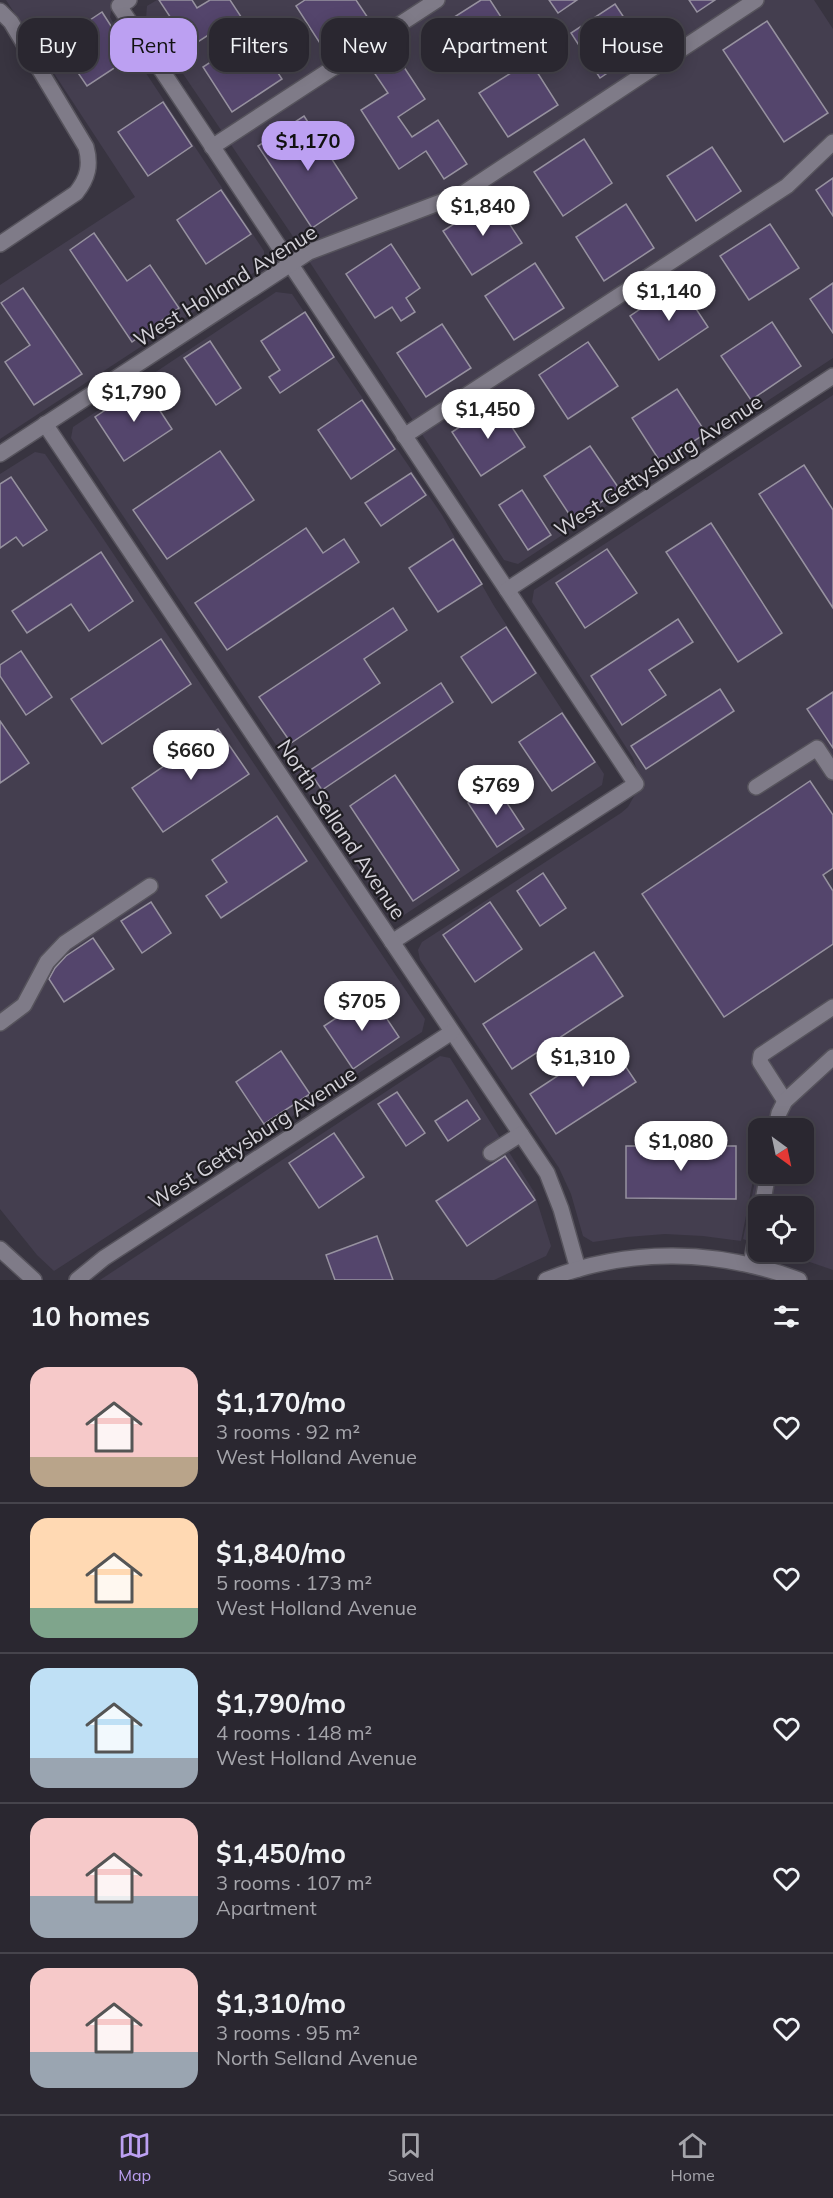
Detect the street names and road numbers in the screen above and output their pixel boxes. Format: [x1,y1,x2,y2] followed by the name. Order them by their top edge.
[129,218,321,352] street label: West Holland Avenue
[549,388,767,542] street label: West Gettysburg Avenue
[272,734,412,924] street label: North Selland Avenue
[143,1060,361,1214] street label: West Gettysburg Avenue

